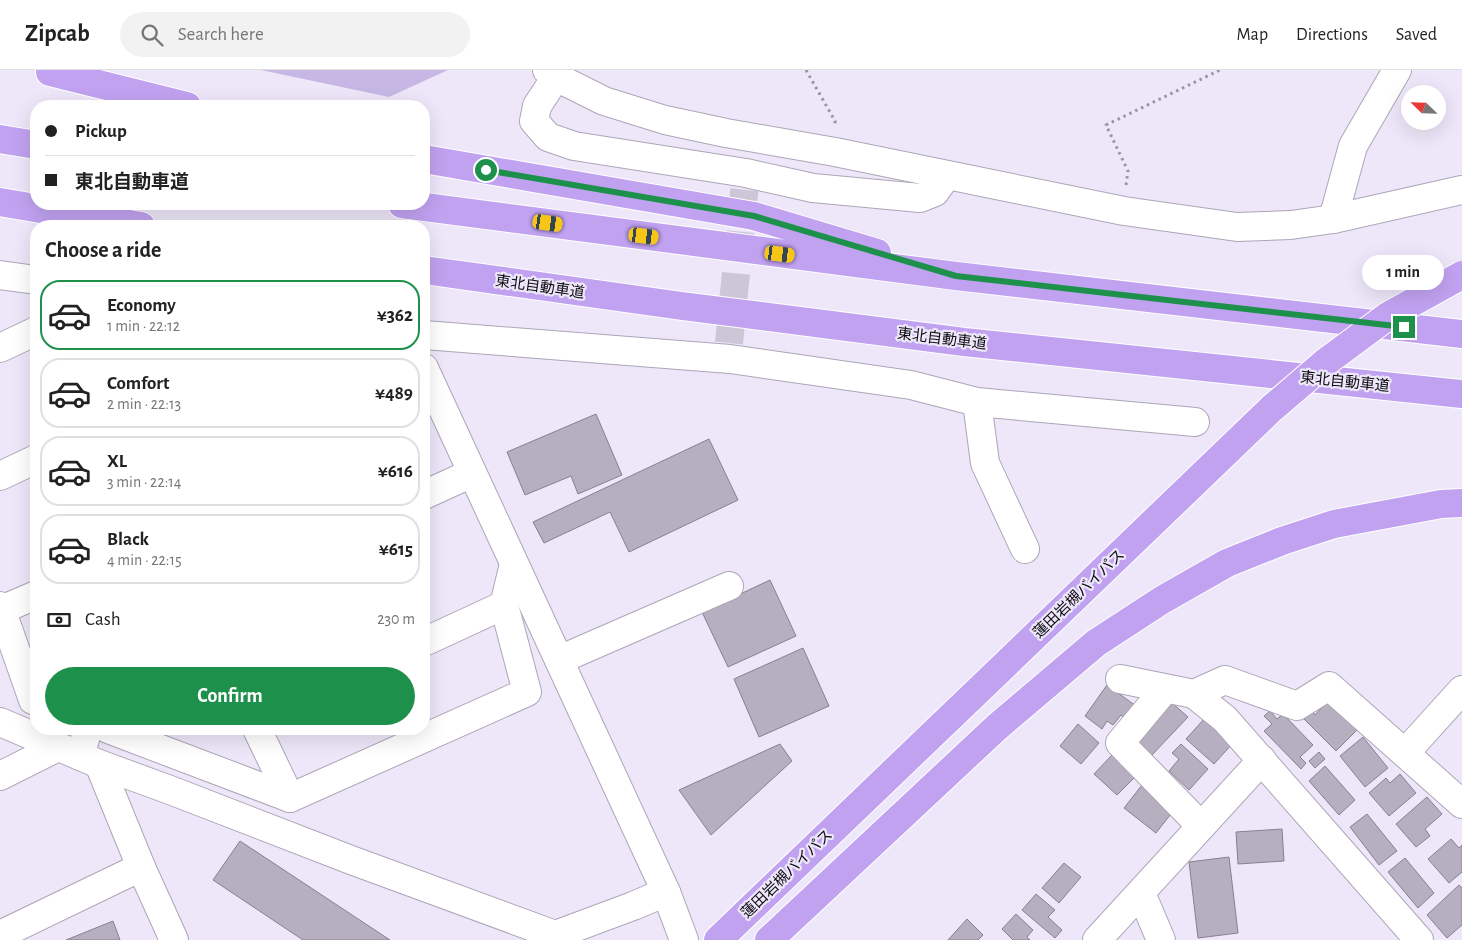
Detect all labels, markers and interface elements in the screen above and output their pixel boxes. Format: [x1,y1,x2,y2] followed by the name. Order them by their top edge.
[120,12,470,57] search box
[138,21,166,49] icon: search
[25,22,90,46] text: Zipcab
[178,25,264,44] text: Search here
[1237,26,1268,44] text: Map
[1296,26,1368,44] text: Directions
[1396,26,1437,44] text: Saved
[1401,85,1446,130] north arrow
[1401,85,1446,130] map controls
[75,122,127,141] text: Pickup
[475,159,497,181] route start
[75,173,189,192] text: 東北自動車道
[532,213,563,233] car
[628,227,659,245] car
[45,239,161,261] text: Choose a ride
[764,245,795,263] car
[1363,254,1445,290] callout: 1 min
[1386,264,1420,280] text: 1 min
[494,271,586,301] street label: 東北自動車道
[47,293,92,338] icon: car
[107,296,176,315] text: Economy
[377,306,413,325] text: ¥362
[1393,316,1415,338] route end
[107,318,180,334] text: 1 min · 22:12
[896,324,988,352] street label: 東北自動車道
[1299,368,1391,394] street label: 東北自動車道
[47,371,92,416] icon: car
[107,374,169,393] text: Comfort
[375,384,413,403] text: ¥489
[107,396,181,412] text: 2 min · 22:13
[47,449,92,494] icon: car
[107,452,127,471] text: XL
[378,462,413,481] text: ¥616
[107,474,182,490] text: 3 min · 22:14
[47,527,92,572] icon: car
[107,530,149,549] text: Black
[379,540,413,559] text: ¥615
[1030,546,1127,641] street label: 蓮田岩槻バイパス
[107,552,182,568] text: 4 min · 22:15
[45,606,73,634] icon: cash
[85,610,121,629] text: Cash
[377,611,415,627] text: 230 m
[45,667,415,725] button: Confirm
[738,826,835,921] street label: 蓮田岩槻バイパス

